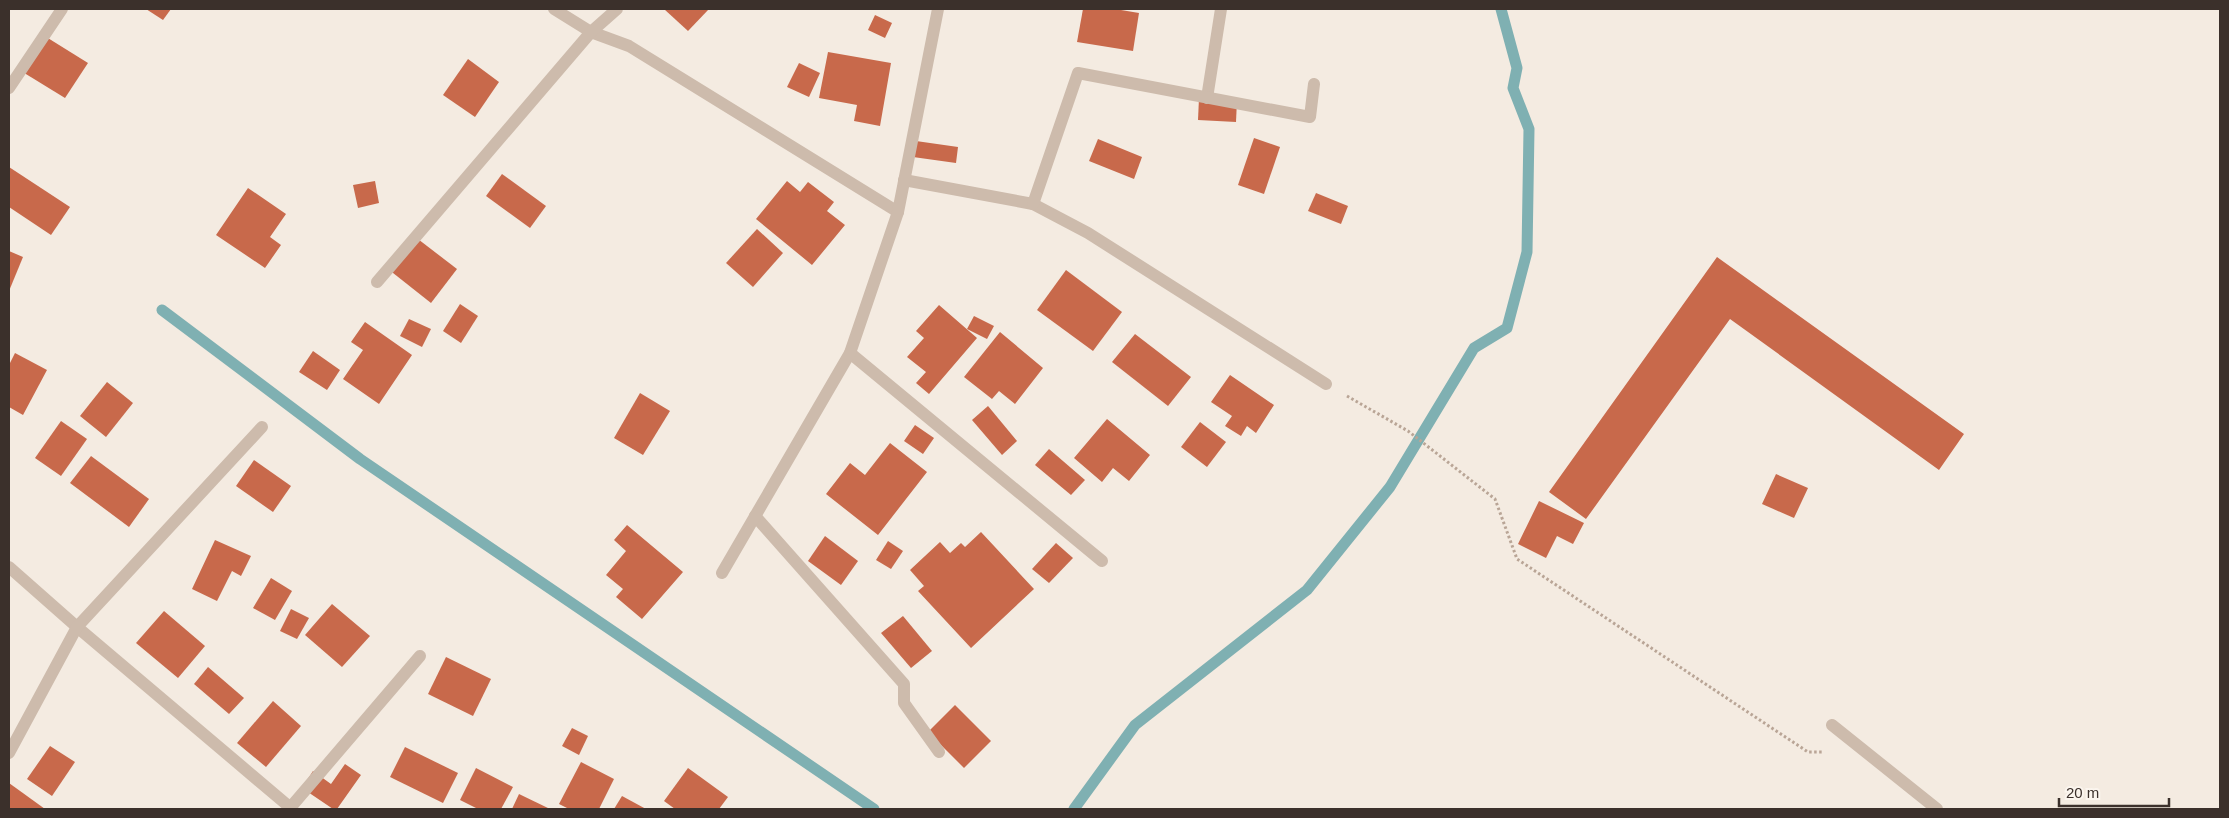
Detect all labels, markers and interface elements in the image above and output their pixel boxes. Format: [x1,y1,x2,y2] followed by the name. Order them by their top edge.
[2059,776,2169,808] scale bar
[2066,784,2099,801] text: 20 m

